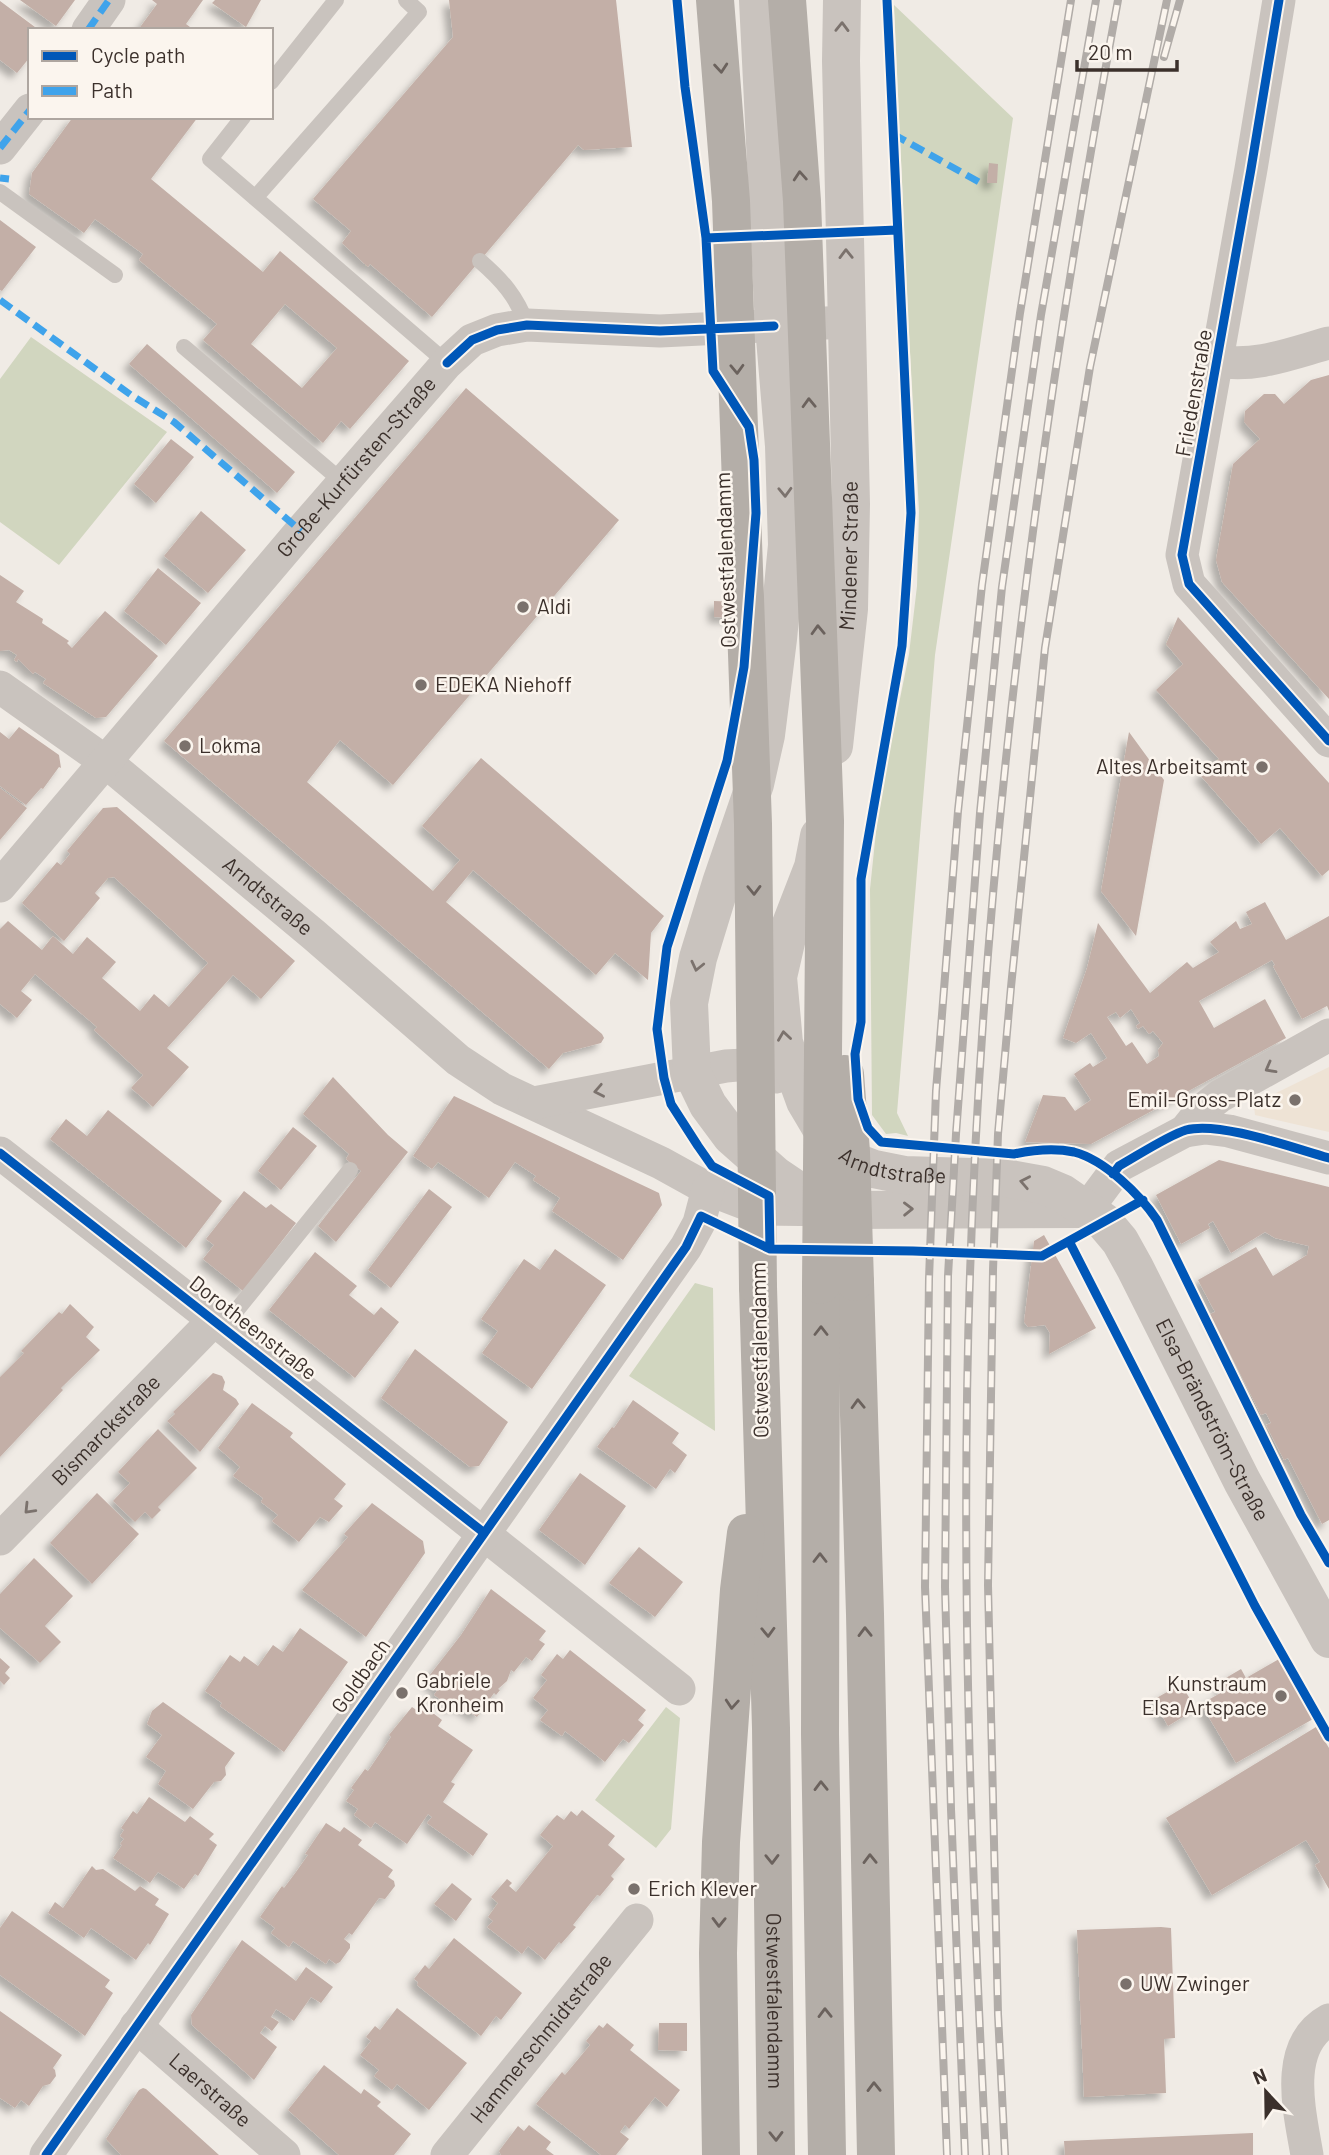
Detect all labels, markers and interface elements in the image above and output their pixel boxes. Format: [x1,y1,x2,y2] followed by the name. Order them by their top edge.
[834,21,850,32] one-way arrow
[28,28,273,119] legend
[1077,28,1177,72] scale bar
[1088,39,1133,64] text: 20 m
[91,42,185,67] text: Cycle path
[713,63,728,74] one-way arrow
[91,77,133,102] text: Path
[793,170,808,181] one-way arrow
[838,248,853,259] one-way arrow
[1169,327,1216,458] street label: Friedenstraße
[730,363,745,374] one-way arrow
[270,371,440,562] street label: Große-Kurfürsten-Straße
[802,397,817,408] one-way arrow
[709,472,740,649] street label: Ostwestfalendamm
[833,481,862,632] street label: Mindener Straße
[777,487,793,498] one-way arrow
[537,593,571,618] place label: Aldi
[515,599,531,615] marker: Aldi
[810,624,825,635] one-way arrow
[435,671,572,696] place label: EDEKA Niehoff
[413,677,429,693] marker: EDEKA Niehoff
[199,732,261,757] place label: Lokma
[177,738,193,754] marker: Lokma
[1096,753,1248,778] place label: Altes Arbeitsamt
[1254,759,1270,775] marker: Altes Arbeitsamt
[218,851,319,940] street label: Arndtstraße
[746,885,762,895] one-way arrow
[690,960,705,972] one-way arrow
[776,1030,791,1042] one-way arrow
[1264,1060,1277,1073] one-way arrow
[593,1082,605,1097] one-way arrow
[1128,1086,1281,1111] place label: Emil-Gross-Platz
[1287,1092,1303,1108] marker: Emil-Gross-Platz
[835,1141,947,1187] street label: Arndtstraße
[1019,1175,1031,1190] one-way arrow
[903,1202,914,1217] one-way arrow
[744,1262,773,1438] street label: Ostwestfalendamm
[185,1269,323,1384] street label: Dorotheenstraße
[1151,1314,1275,1525] street label: Elsa-Brändström-Straße
[813,1325,829,1336] one-way arrow
[46,1369,165,1490] street label: Bismarckstraße
[851,1399,866,1410] one-way arrow
[25,1501,38,1514] one-way arrow
[812,1553,828,1563] one-way arrow
[760,1626,775,1637] one-way arrow
[858,1626,873,1637] one-way arrow
[325,1633,394,1717] street label: Goldbach
[416,1667,504,1716] place label: Gabriele Kronheim
[1142,1670,1267,1719] place label: Kunstraum Elsa Artspace
[394,1685,410,1701] marker: Gabriele Kronheim
[1273,1688,1289,1704] marker: Kunstraum Elsa Artspace
[725,1698,740,1709] one-way arrow
[813,1780,829,1791] one-way arrow
[765,1854,780,1865] one-way arrow
[862,1854,878,1864] one-way arrow
[648,1875,758,1900] place label: Erich Klever
[626,1881,642,1897] marker: Erich Klever
[762,1912,789,2089] street label: Ostwestfalendamm
[711,1917,727,1927] one-way arrow
[464,1947,616,2127] street label: Hammerschmidtstraße
[1140,1970,1250,1995] place label: UW Zwinger
[1118,1976,1134,1992] marker: UW Zwinger
[817,2008,833,2018] one-way arrow
[165,2047,257,2132] street label: Laerstraße
[1231,2057,1301,2127] north arrow
[1249,2063,1270,2089] text: N
[867,2081,882,2092] one-way arrow
[768,2131,784,2141] one-way arrow

